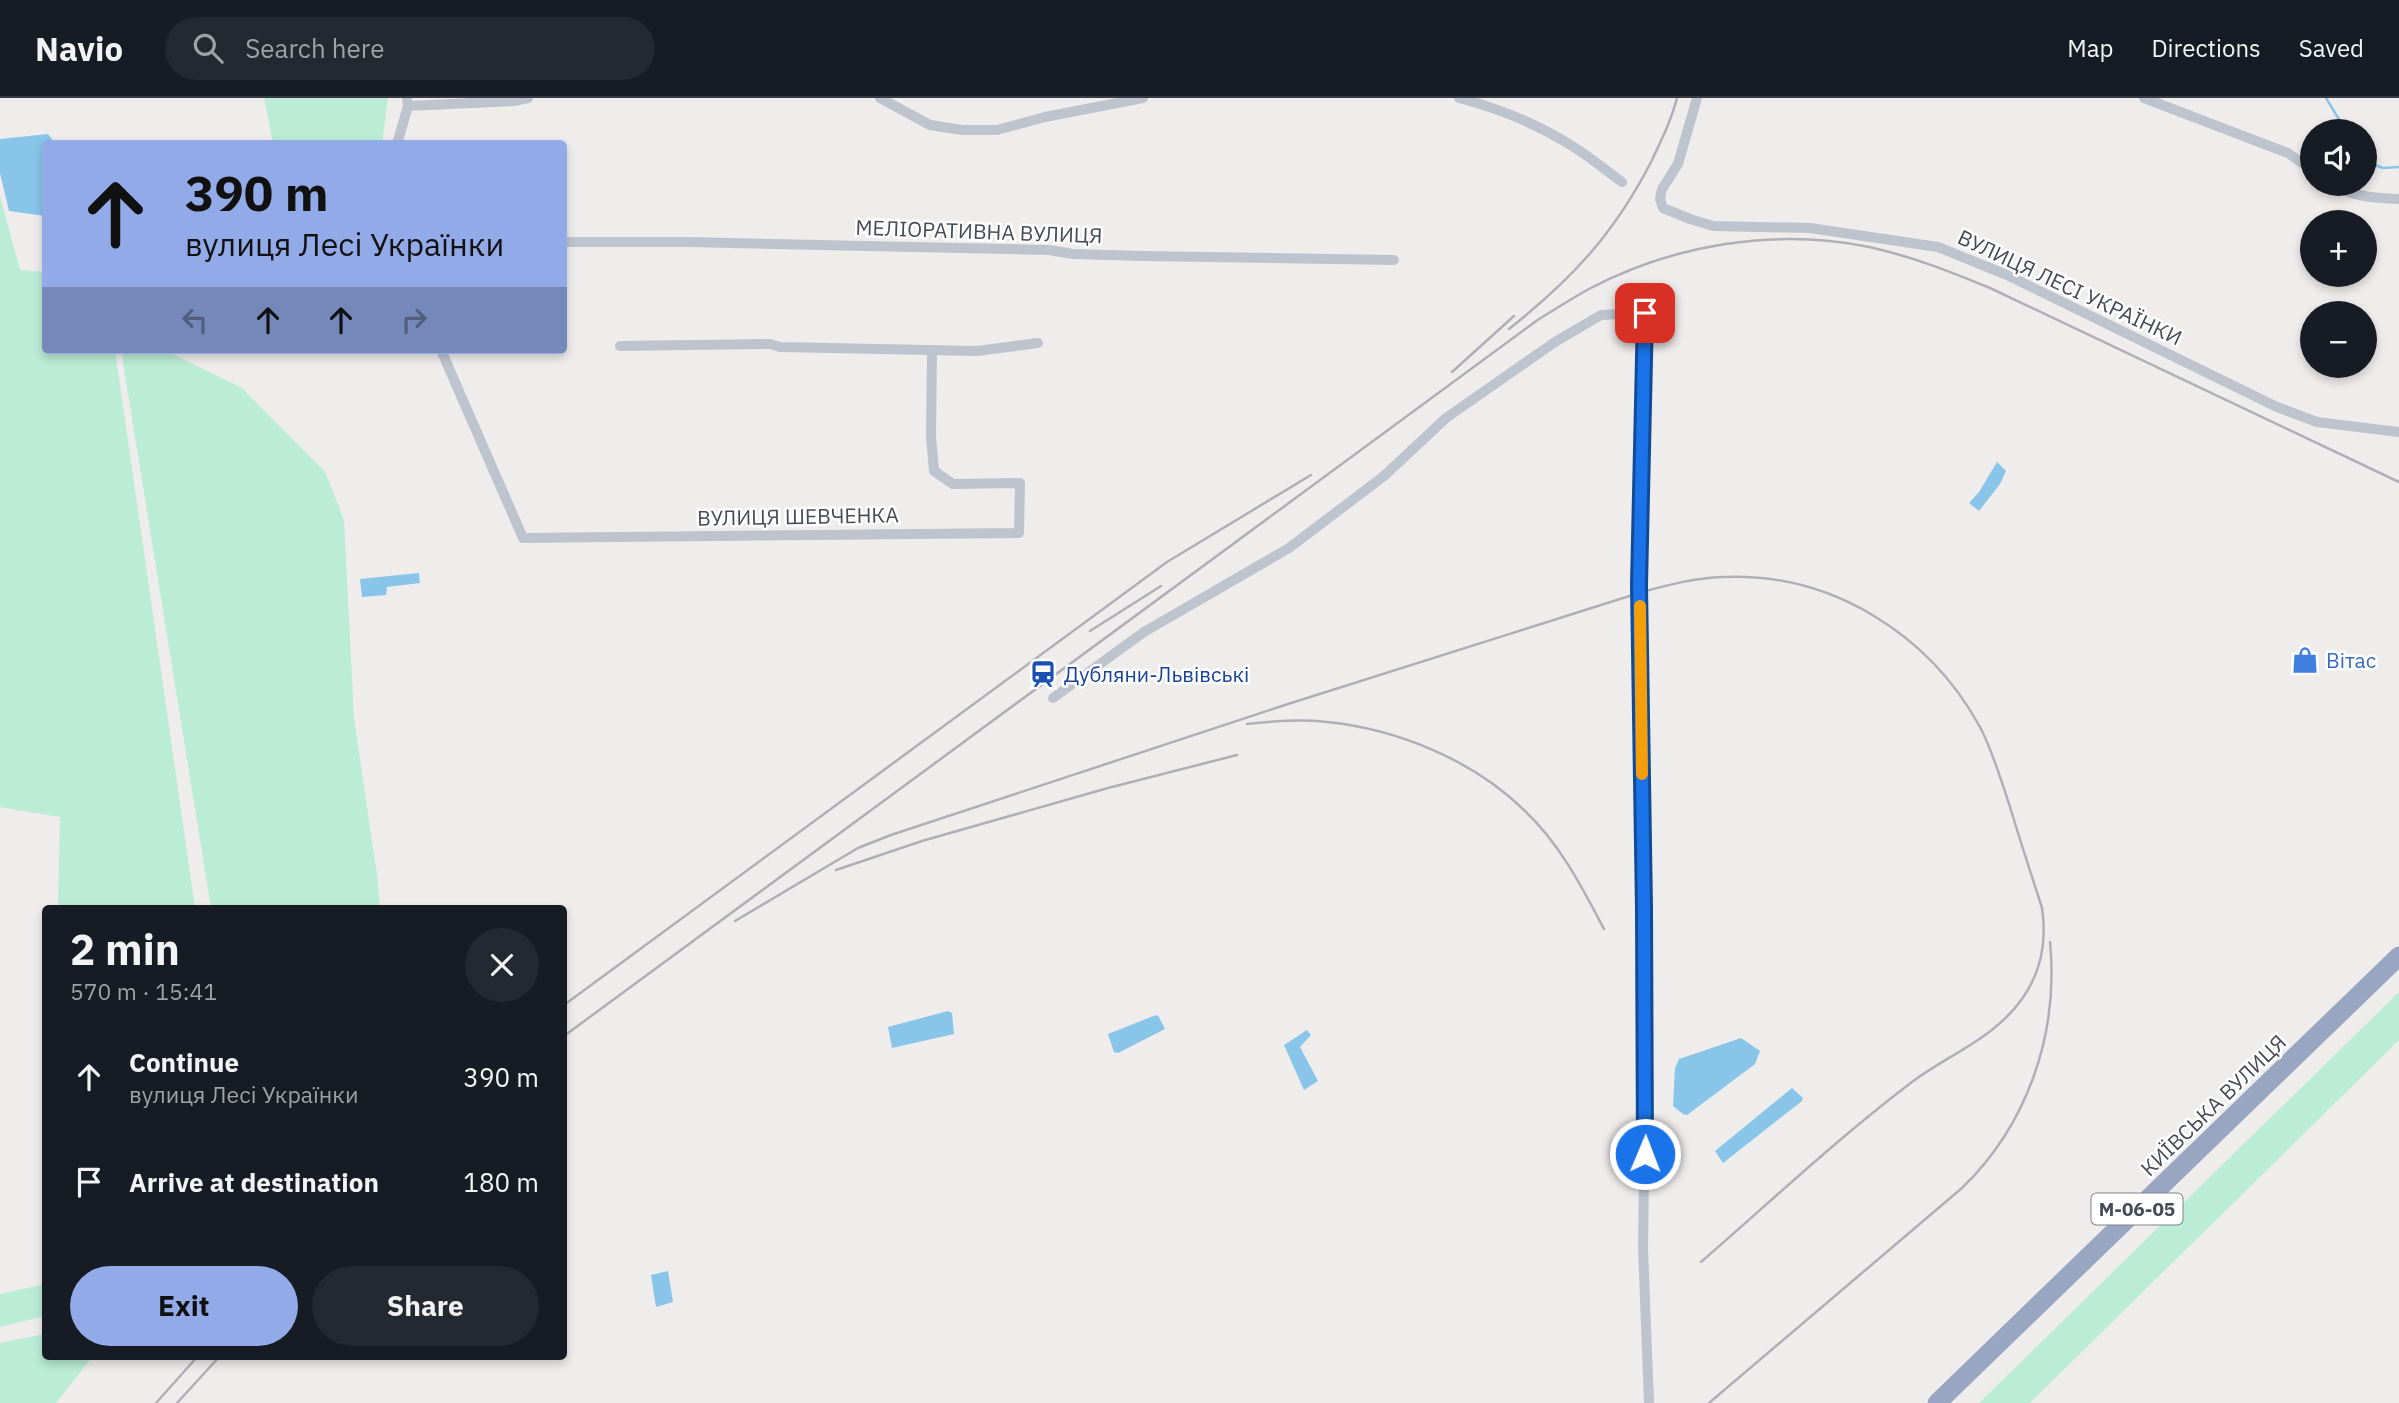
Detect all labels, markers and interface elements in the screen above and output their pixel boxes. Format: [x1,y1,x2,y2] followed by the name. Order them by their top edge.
[165,17,655,80] search box
[35,27,123,70] text: Navio
[189,29,227,67] icon: search
[245,31,385,65] text: Search here
[2067,32,2113,64] text: Map
[2151,32,2261,64] text: Directions
[2299,32,2364,64] text: Saved
[2300,119,2377,378] map controls
[2300,119,2377,196] button: sound
[185,161,329,224] text: 390 m
[70,168,161,259] icon: ahead
[2300,210,2377,287] button: +
[855,213,1103,249] street label: МЕЛІОРАТИВНА ВУЛИЦЯ
[185,223,504,265] text: вулиця Лесі Українки
[1953,223,2187,351] street label: ВУЛИЦЯ ЛЕСІ УКРАЇНКИ
[1615,283,1675,343] pin
[1626,294,1664,332] icon: arrive
[176,301,214,339] icon: left
[249,301,287,339] icon: ahead
[322,301,360,339] icon: ahead
[395,301,433,339] icon: right
[2300,301,2377,378] button: −
[697,500,899,532] street label: ВУЛИЦЯ ШЕВЧЕНКА
[2290,645,2320,675] shop icon: Вітас
[2326,646,2376,674] place label: Вітас
[1028,659,1058,689] station icon: Дубляни-Львівські
[1064,660,1249,688] place label: Дубляни-Львівські
[70,922,180,977] text: 2 min
[465,928,539,1002] button: close
[70,976,217,1006] text: 570 m · 15:41
[2134,1028,2292,1182] street label: КИЇВСЬКА ВУЛИЦЯ
[129,1045,239,1079] text: Continue
[70,1058,108,1096] icon: ahead
[463,1060,539,1094] text: 390 m
[129,1079,358,1109] text: вулиця Лесі Українки
[1608,1117,1682,1191] position arrow
[70,1163,108,1201] icon: arrive
[129,1165,379,1199] text: Arrive at destination
[463,1165,539,1199] text: 180 m
[2092,1194,2182,1224] road number: М-06-05
[70,1266,298,1346] button: Exit
[312,1266,539,1346] button: Share

